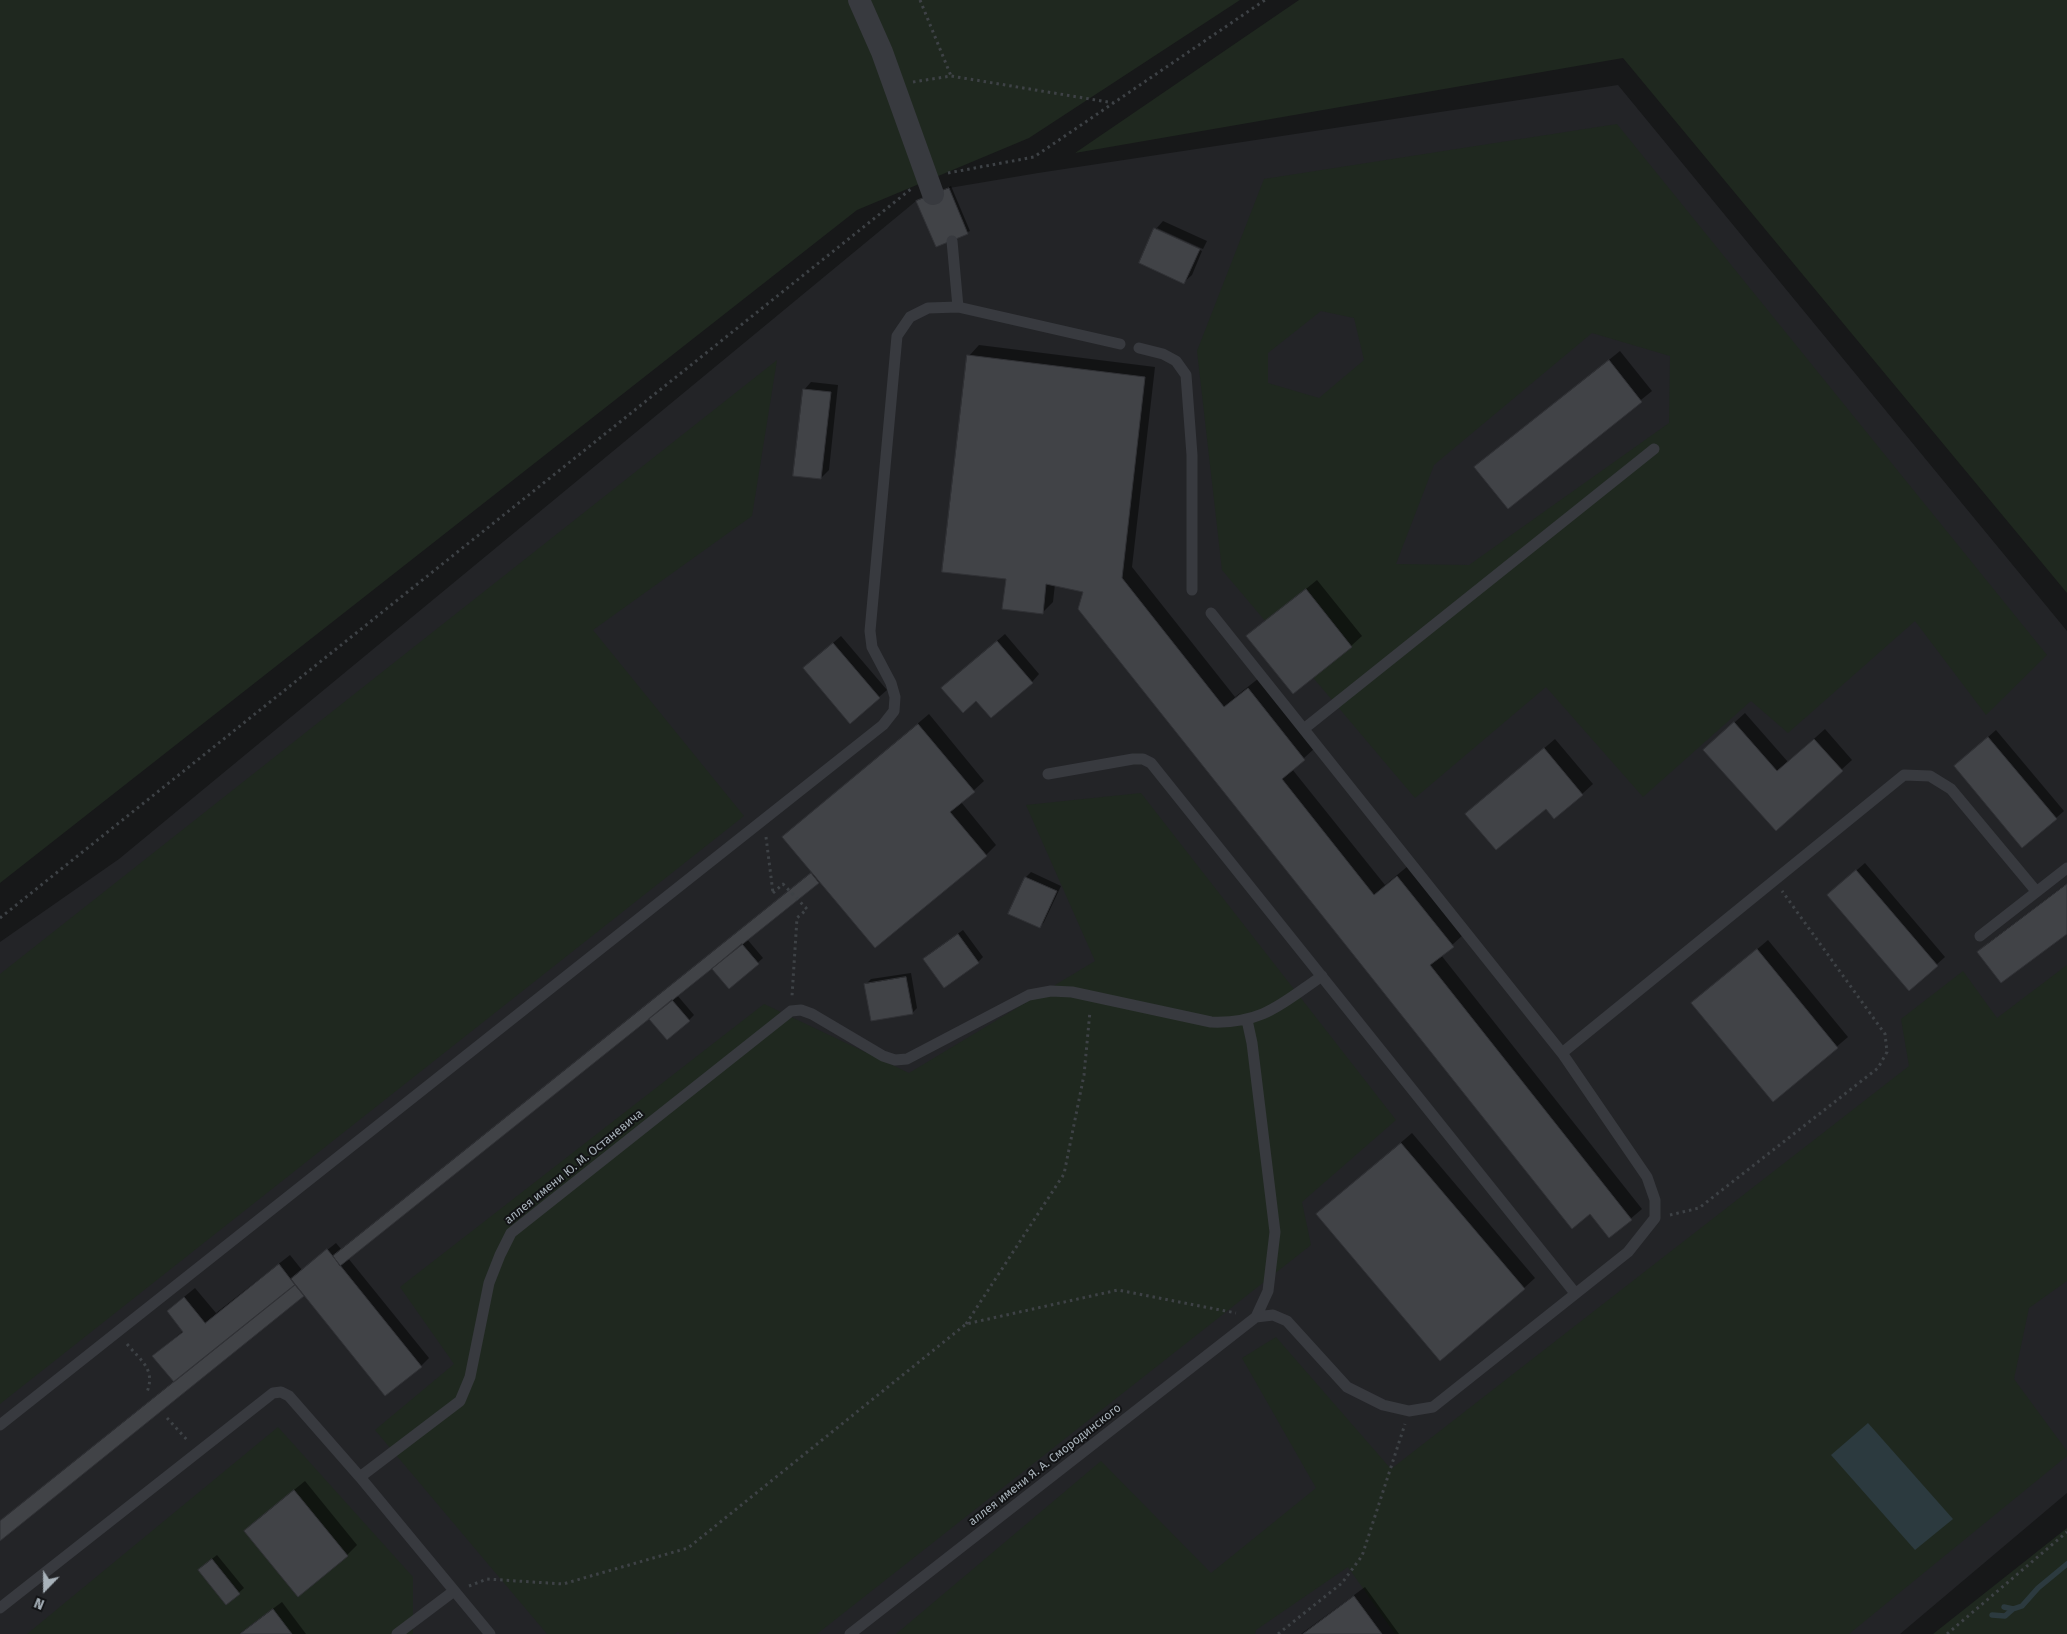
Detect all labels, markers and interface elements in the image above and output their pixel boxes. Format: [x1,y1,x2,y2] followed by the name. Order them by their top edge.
[502,1107,646,1227] street label: аллея имени Ю. М. Останевича
[966,1401,1124,1529] street label: аллея имени Я. А. Смородинского
[20,1564,70,1614] north arrow
[32,1594,47,1613] text: N

